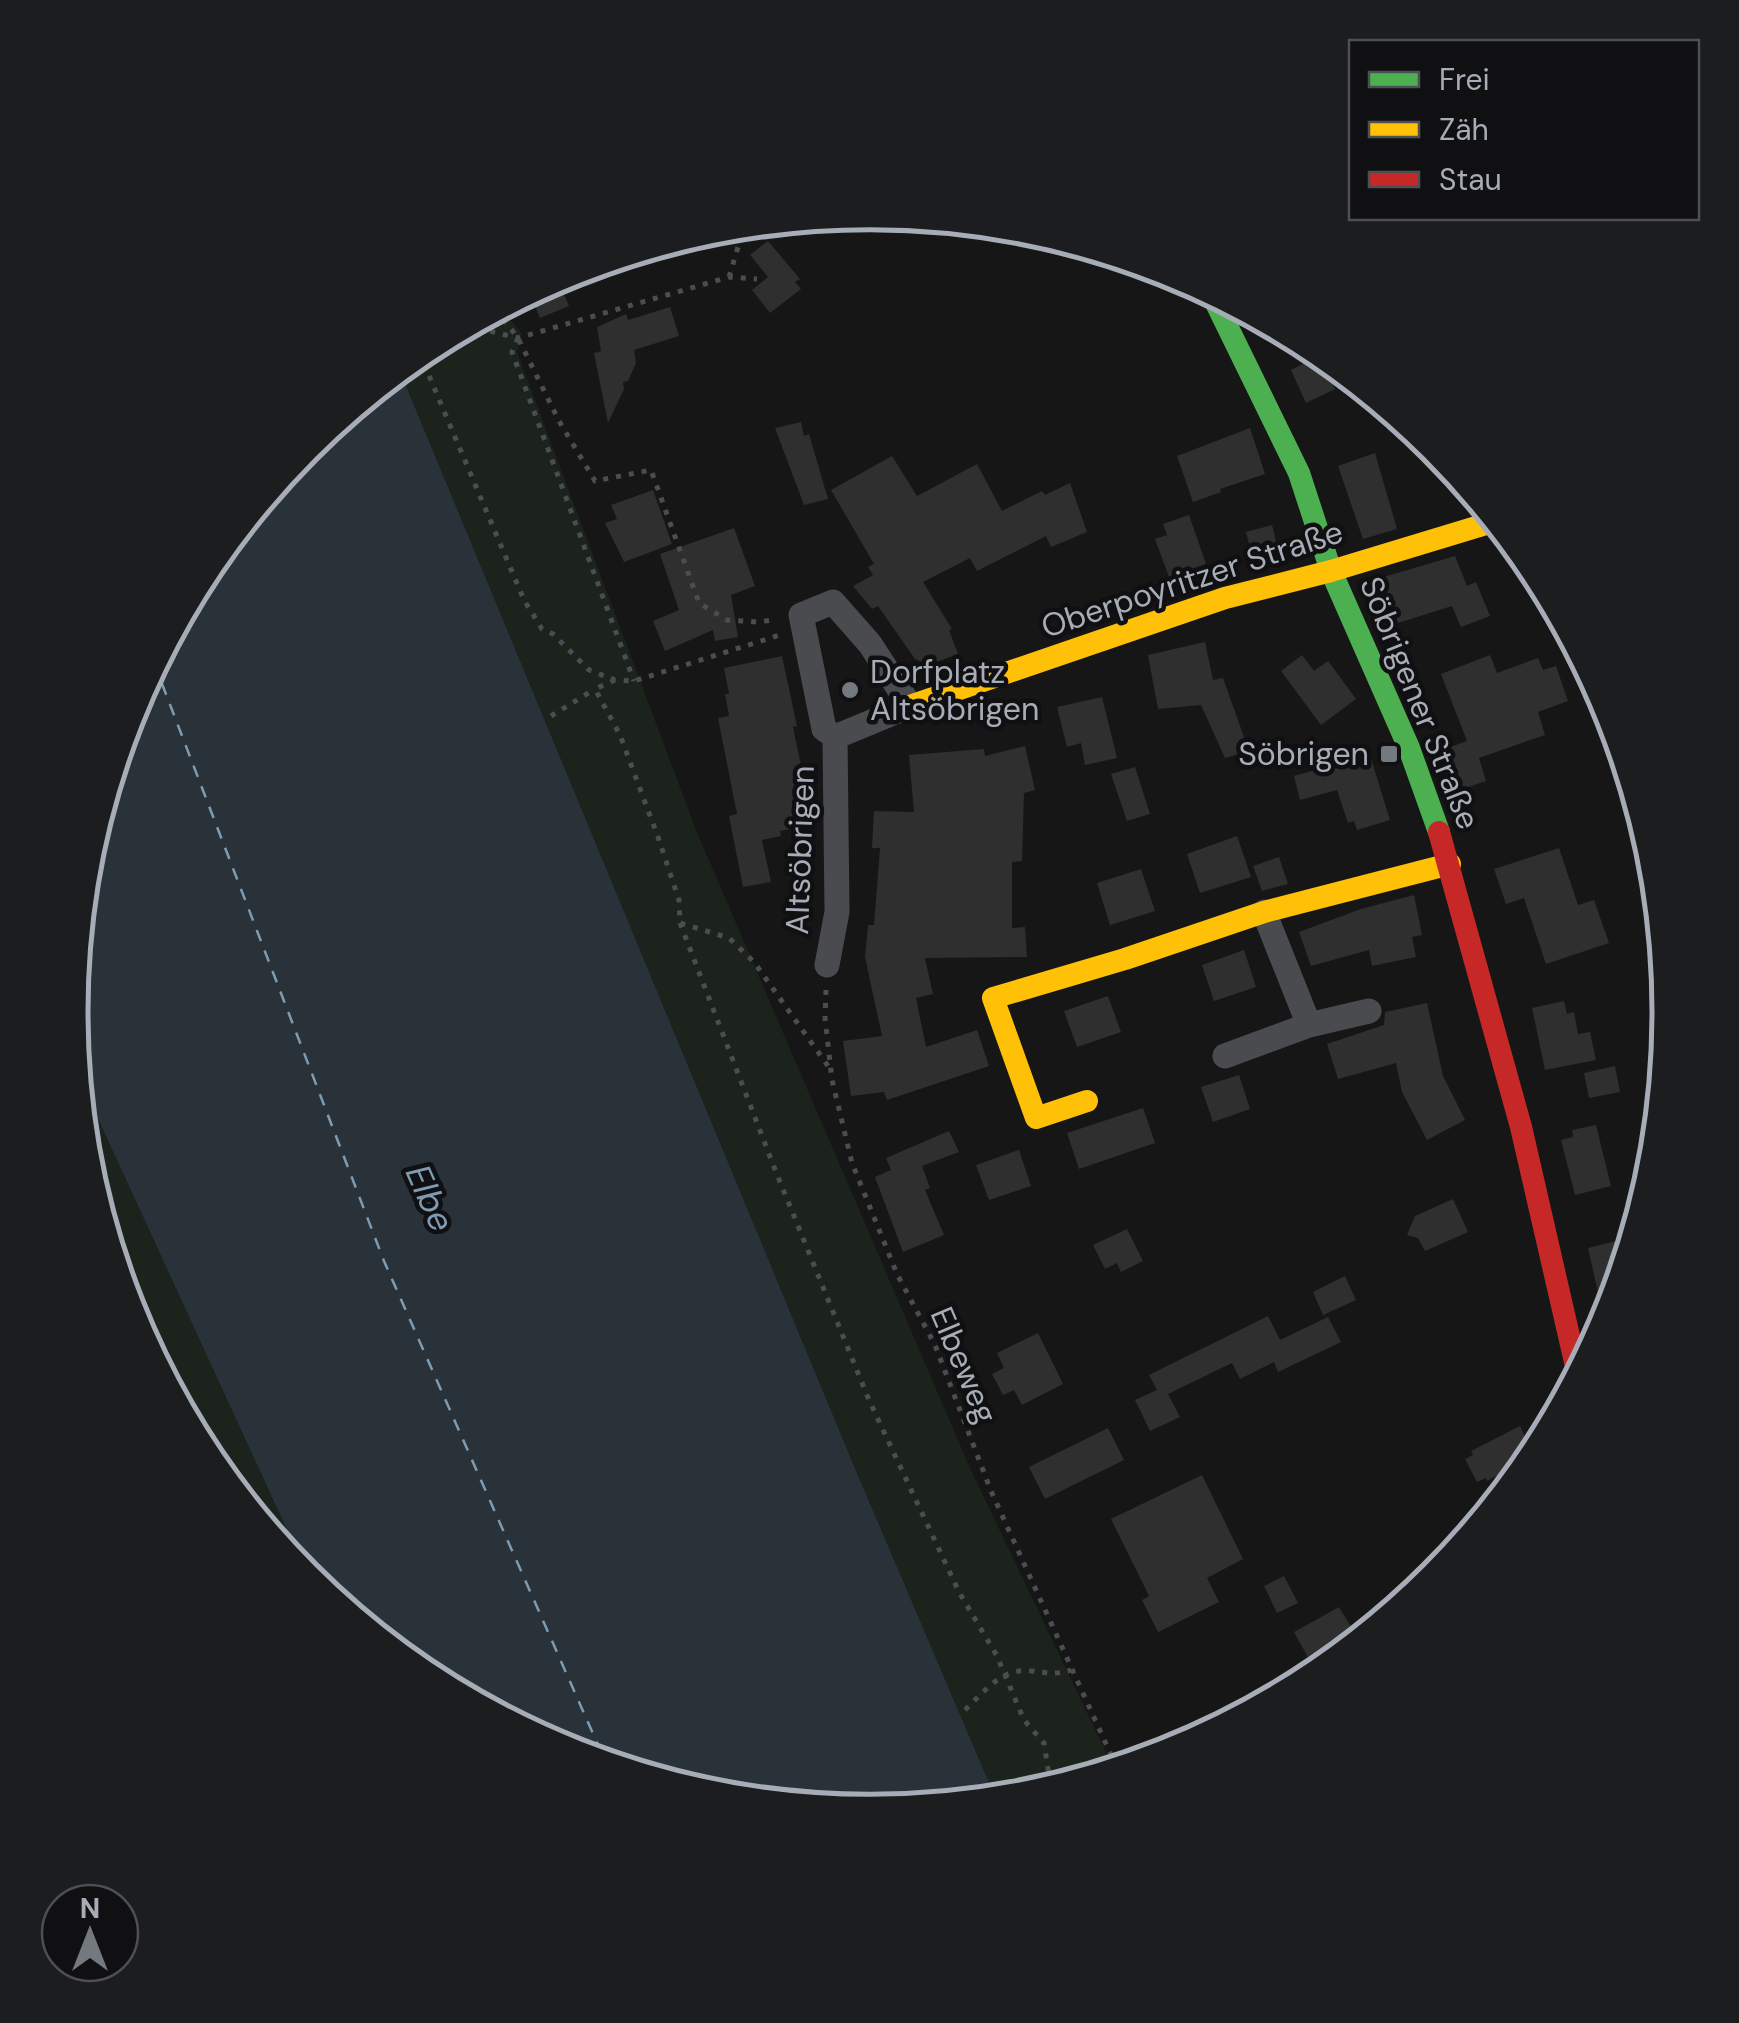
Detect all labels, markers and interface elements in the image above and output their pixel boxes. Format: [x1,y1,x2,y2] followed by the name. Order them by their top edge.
[1349,40,1699,220] legend
[1439,60,1490,99] text: Frei
[1439,110,1489,149] text: Zäh
[1439,160,1502,199] text: Stau
[1036,510,1348,648] street label: Oberpoyritzer Straße
[1350,571,1490,835] street label: Söbrigener Straße
[870,651,1039,730] place label: Dorfplatz Altsöbrigen
[839,679,861,701] marker: Dorfplatz Altsöbrigen
[1238,733,1369,775] place label: Söbrigen
[1378,743,1400,765] marker: Söbrigen
[776,765,824,935] street label: Altsöbrigen
[395,1157,465,1239] water label: Elbe
[921,1300,1007,1430] street label: Elbeweg
[40,1883,140,1983] north arrow
[80,1890,100,1927] text: N

